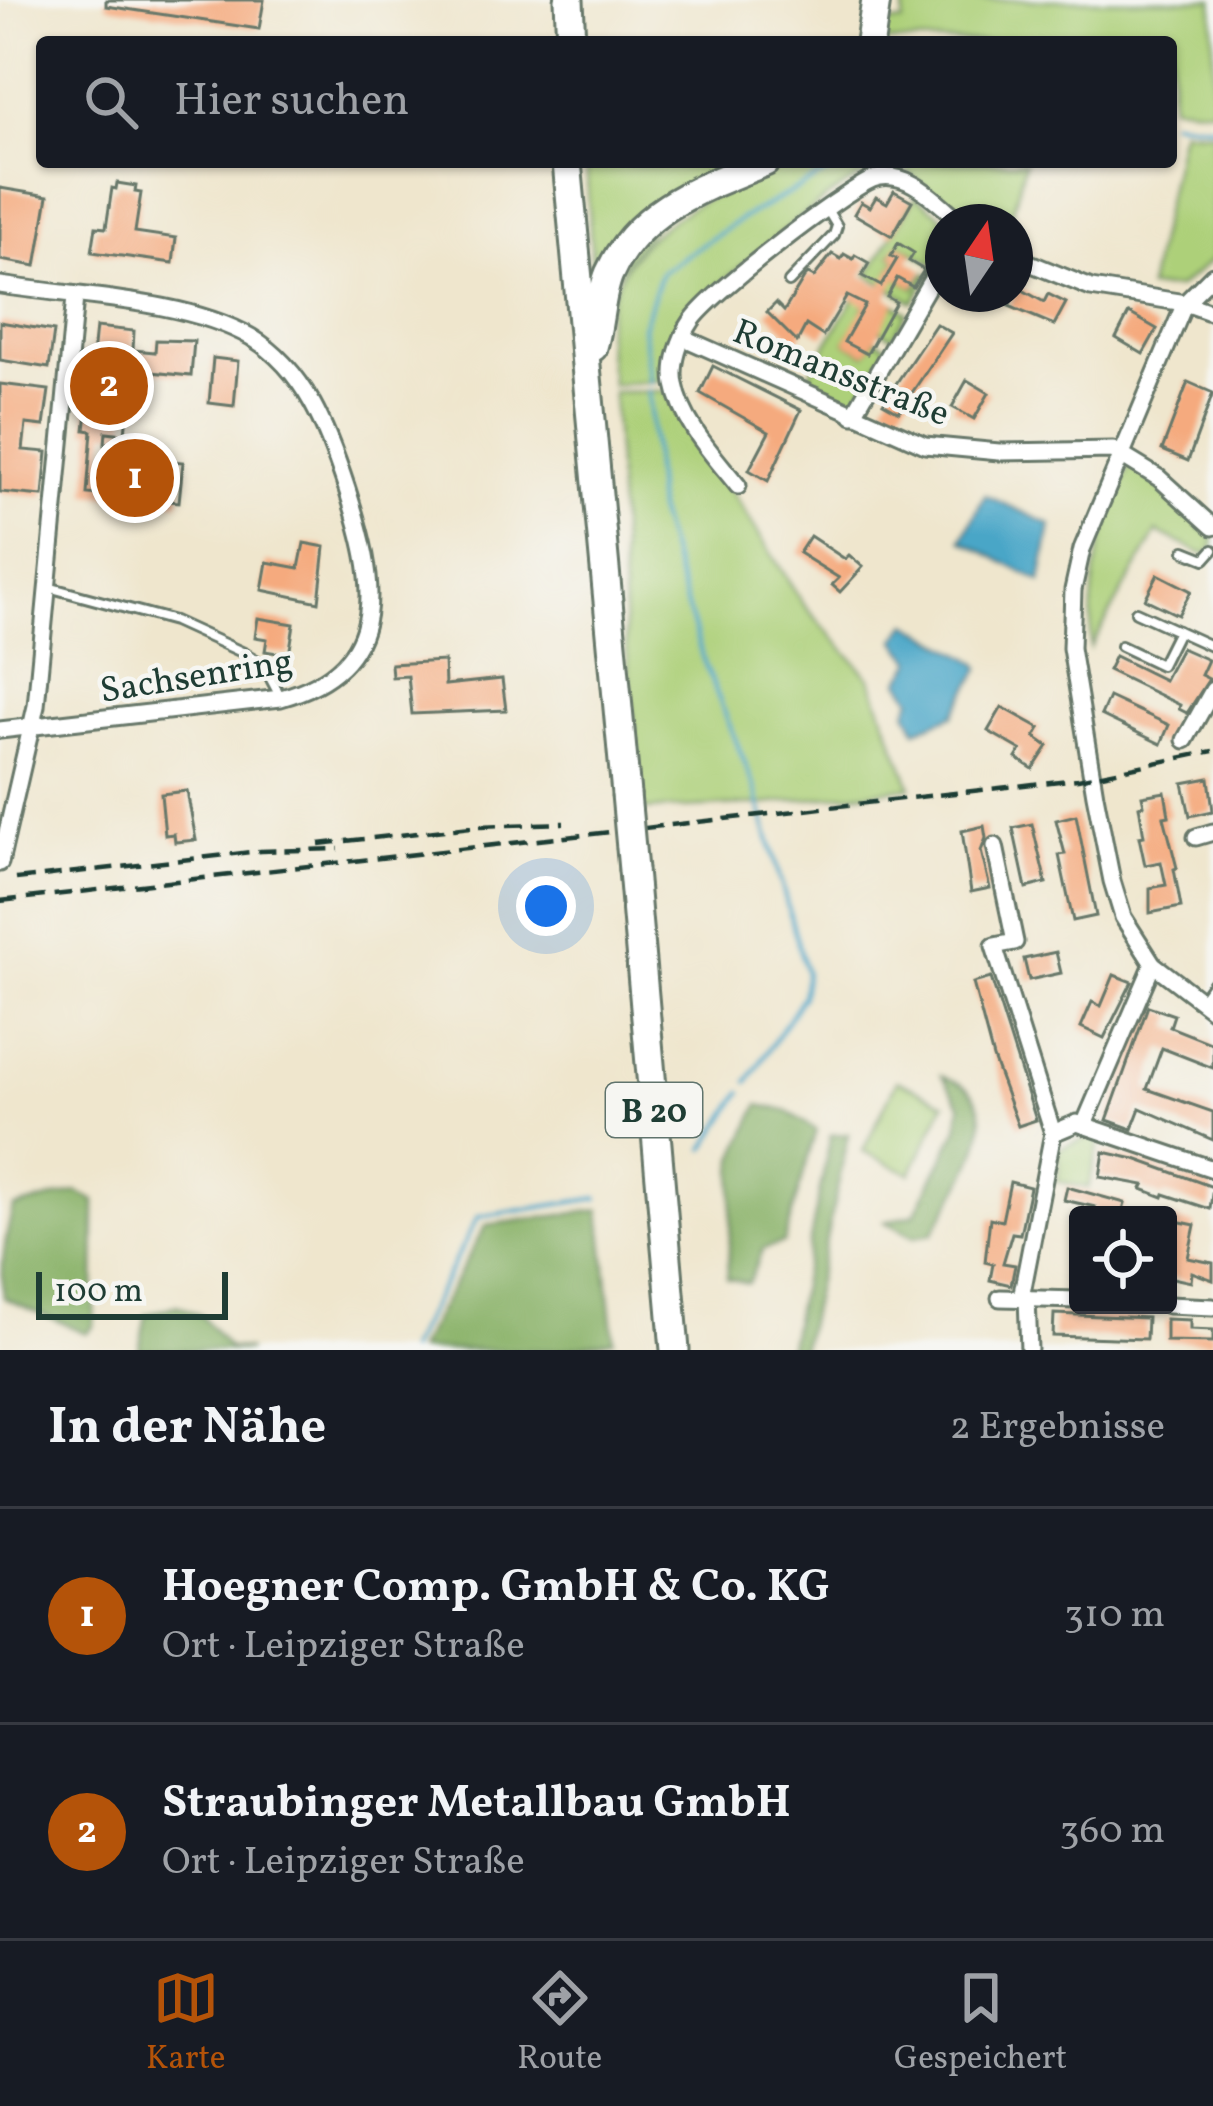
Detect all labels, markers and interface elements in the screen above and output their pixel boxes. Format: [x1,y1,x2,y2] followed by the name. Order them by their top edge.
[36,36,1177,168] search box
[78,69,144,135] icon: search
[174,71,409,134] text: Hier suchen
[925,204,1033,312] north arrow
[725,309,956,441] street label: Romansstraße
[70,341,148,431] pin: 2
[96,433,174,523] pin: 1
[97,638,296,718] street label: Sachsenring
[516,876,576,936] your location
[606,1083,702,1137] road number: B 20
[1069,1206,1177,1314] map controls
[1069,1206,1177,1314] button: locate
[36,1266,228,1319] scale bar
[54,1270,143,1316] text: 100 m
[48,1393,326,1464] text: In der Nähe
[950,1401,1165,1455] text: 2 Ergebnisse
[162,1557,830,1620] text: Hoegner Comp. GmbH & Co. KG
[79,1589,95,1643] text: 1
[1064,1589,1165,1643] text: 310 m
[162,1620,525,1674] text: Ort · Leipziger Straße
[162,1773,791,1836] text: Straubinger Metallbau GmbH
[77,1805,97,1859] text: 2
[1060,1805,1165,1859] text: 360 m
[162,1836,525,1890] text: Ort · Leipziger Straße
[146,1965,225,2083] tab: Karte
[517,1965,602,2083] tab: Route
[894,1965,1067,2083] tab: Gespeichert

